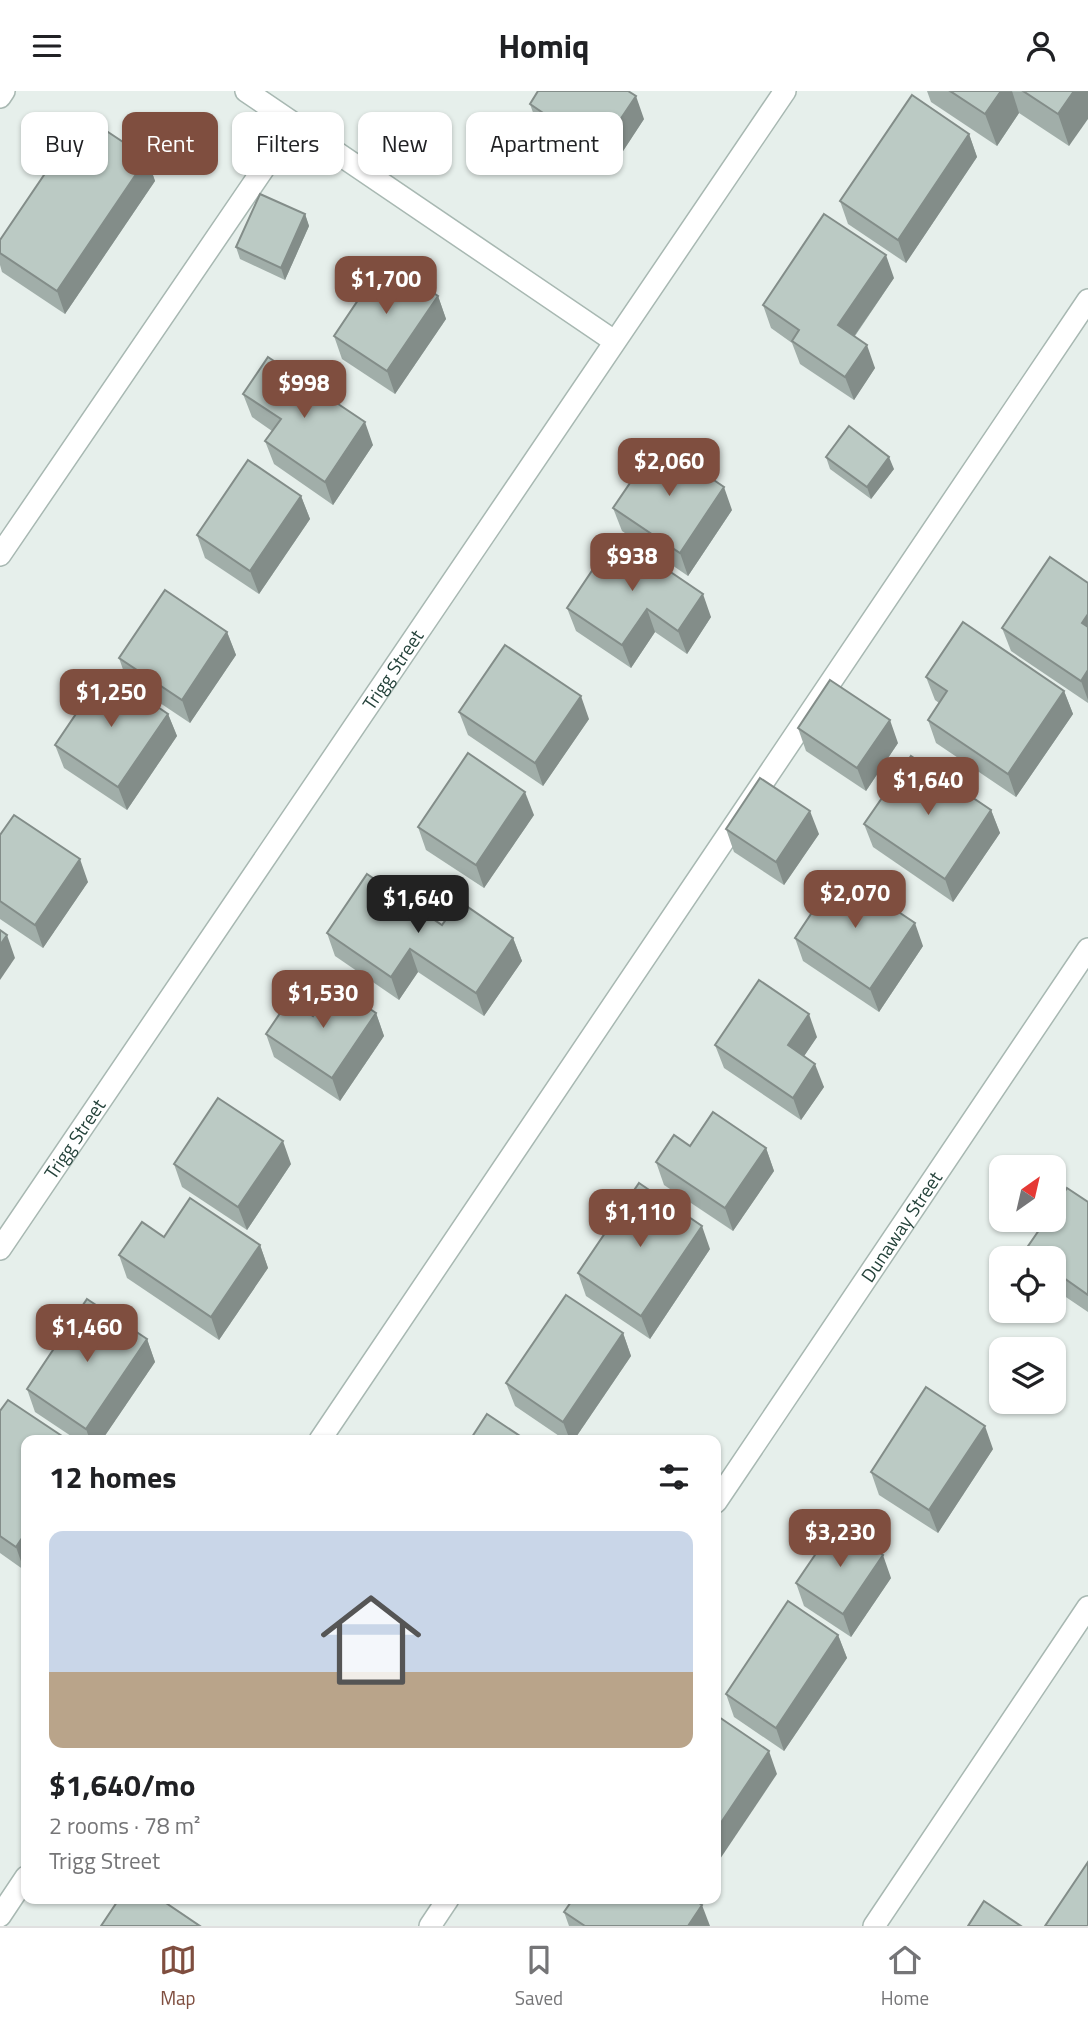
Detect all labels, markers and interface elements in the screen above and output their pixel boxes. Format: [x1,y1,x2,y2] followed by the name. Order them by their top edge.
[499,22,589,70] text: Homiq
[28,27,66,65] icon: menu
[1022,27,1060,65] icon: person
[21,112,108,175] chip: Buy
[122,112,218,175] chip: Rent
[232,112,344,175] chip: Filters
[358,112,452,175] chip: New
[466,112,623,175] chip: Apartment
[329,257,443,316] pin: $1,700
[351,261,421,296] text: $1,700
[263,361,345,420] pin: $998
[278,365,330,400] text: $998
[612,439,726,498] pin: $2,060
[634,443,704,478] text: $2,060
[591,533,673,593] pin: $938
[606,538,658,573] text: $938
[355,623,430,715] street label: Trigg Street
[54,669,168,729] pin: $1,250
[76,674,146,709] text: $1,250
[871,757,985,817] pin: $1,640
[893,762,963,797] text: $1,640
[798,871,912,930] pin: $2,070
[361,875,475,935] pin: $1,640
[820,875,890,910] text: $2,070
[383,880,453,915] text: $1,640
[266,971,380,1030] pin: $1,530
[288,975,358,1010] text: $1,530
[36,1092,112,1185] street label: Trigg Street
[989,1155,1066,1232] north arrow
[989,1155,1066,1414] map controls
[853,1165,949,1288] street label: Dunaway Street
[583,1189,697,1249] pin: $1,110
[605,1194,675,1229] text: $1,110
[989,1246,1066,1323] button: locate
[30,1305,144,1364] pin: $1,460
[52,1309,122,1344] text: $1,460
[989,1337,1066,1414] button: layers
[49,1454,176,1500] text: 12 homes
[655,1458,693,1496] icon: filters
[783,1509,897,1569] pin: $3,230
[805,1514,875,1549] text: $3,230
[308,1577,434,1703] icon: home
[49,1762,195,1808] text: $1,640/mo
[49,1808,200,1843] text: 2 rooms · 78 m²
[49,1843,160,1878] text: Trigg Street
[159,1941,197,2012] tab: Map
[515,1941,563,2012] tab: Saved
[881,1941,929,2012] tab: Home

